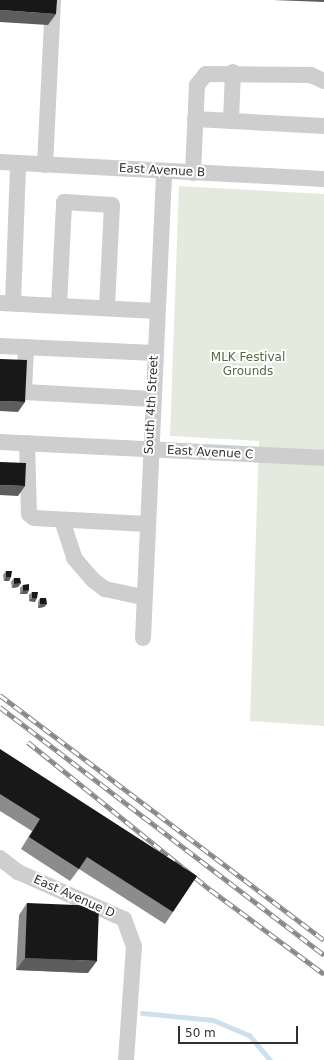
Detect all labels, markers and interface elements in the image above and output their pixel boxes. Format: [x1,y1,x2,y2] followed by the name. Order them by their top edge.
[119,162,205,180] street label: East Avenue B
[211,351,285,379] park label: MLK Festival Grounds
[142,355,162,455] street label: South 4th Street
[166,444,254,462] street label: East Avenue C
[31,873,117,921] street label: East Avenue D
[180,1018,300,1044] scale bar
[185,1026,216,1040] text: 50 m

